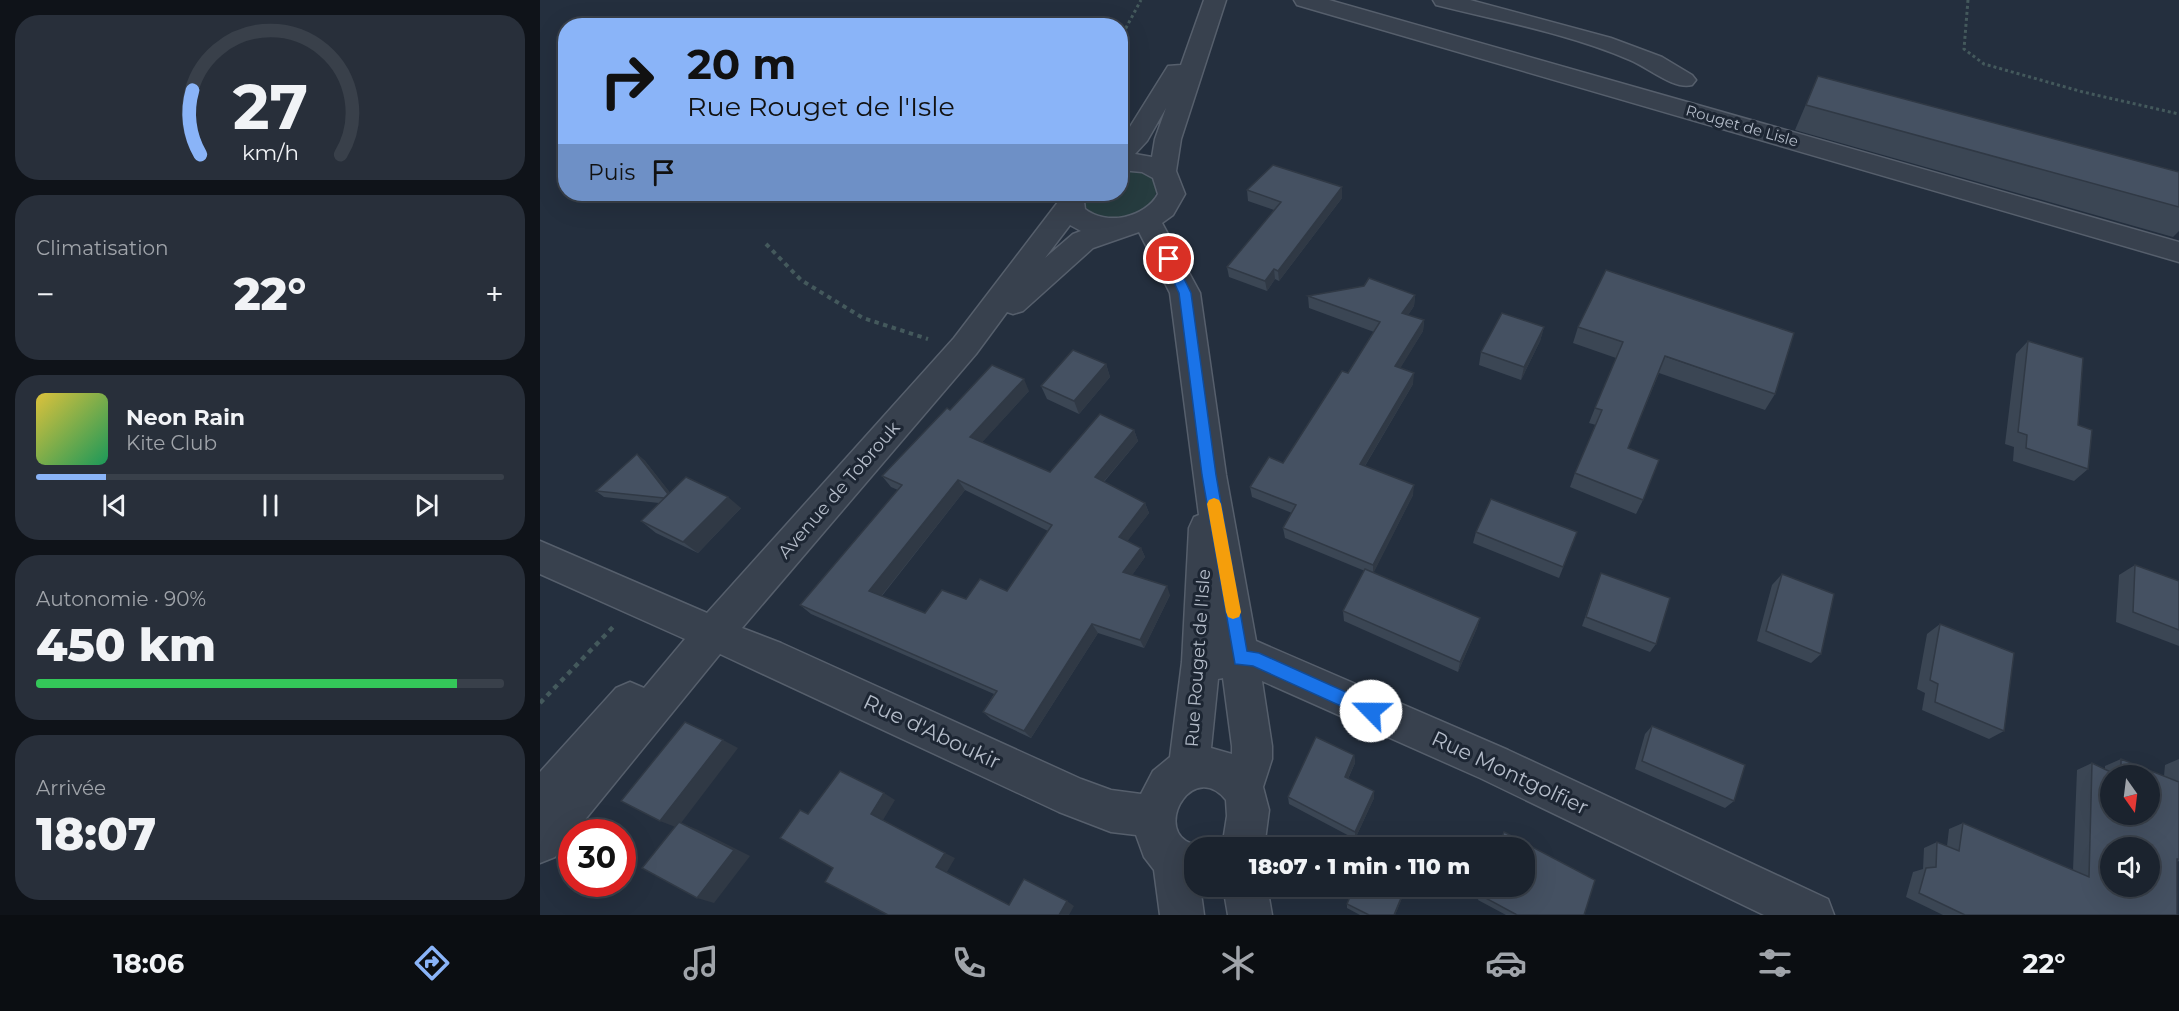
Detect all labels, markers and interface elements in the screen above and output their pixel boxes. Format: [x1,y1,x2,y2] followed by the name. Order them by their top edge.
[687,38,796,90] text: 20 m
[588,42,666,120] icon: right
[232,69,308,145] text: 27
[687,90,955,123] text: Rue Rouget de l'Isle
[1684,100,1801,151] street label: Rouget de Lisle
[241,139,299,165] text: km/h
[647,156,680,189] icon: arrive
[588,159,635,186] text: Puis
[1143,233,1194,284] pin
[36,236,169,260] text: Climatisation
[1152,242,1185,275] icon: arrive
[234,266,306,321] text: 22°
[36,274,55,314] text: −
[485,274,504,314] text: +
[126,404,245,431] text: Neon Rain
[773,417,905,563] street label: Avenue de Tobrouk
[126,431,217,455] text: Kite Club
[98,489,131,522] icon: previous
[254,489,287,522] icon: pause
[410,489,443,522] icon: next
[1181,568,1215,748] street label: Rue Rouget de l'Isle
[36,587,206,611] text: Autonomie · 90%
[36,617,216,672] text: 450 km
[1339,679,1403,743] position arrow
[860,689,1005,774] street label: Rue d'Aboukir
[1428,725,1593,820] street label: Rue Montgolfier
[2100,765,2160,825] north arrow
[2100,765,2160,897] map controls
[36,776,106,800] text: Arrivée
[36,806,156,861] text: 18:07
[558,819,636,897] speed limit sign: 30
[2100,837,2160,897] button: sound
[1249,853,1470,880] text: 18:07 · 1 min · 110 m
[411,942,453,984] icon: directions
[680,942,722,984] icon: music
[948,942,990,984] icon: phone
[1217,942,1259,984] icon: climate
[1485,942,1527,984] icon: car
[1754,942,1796,984] icon: filters
[113,947,184,980] text: 18:06
[2022,947,2066,980] text: 22°

